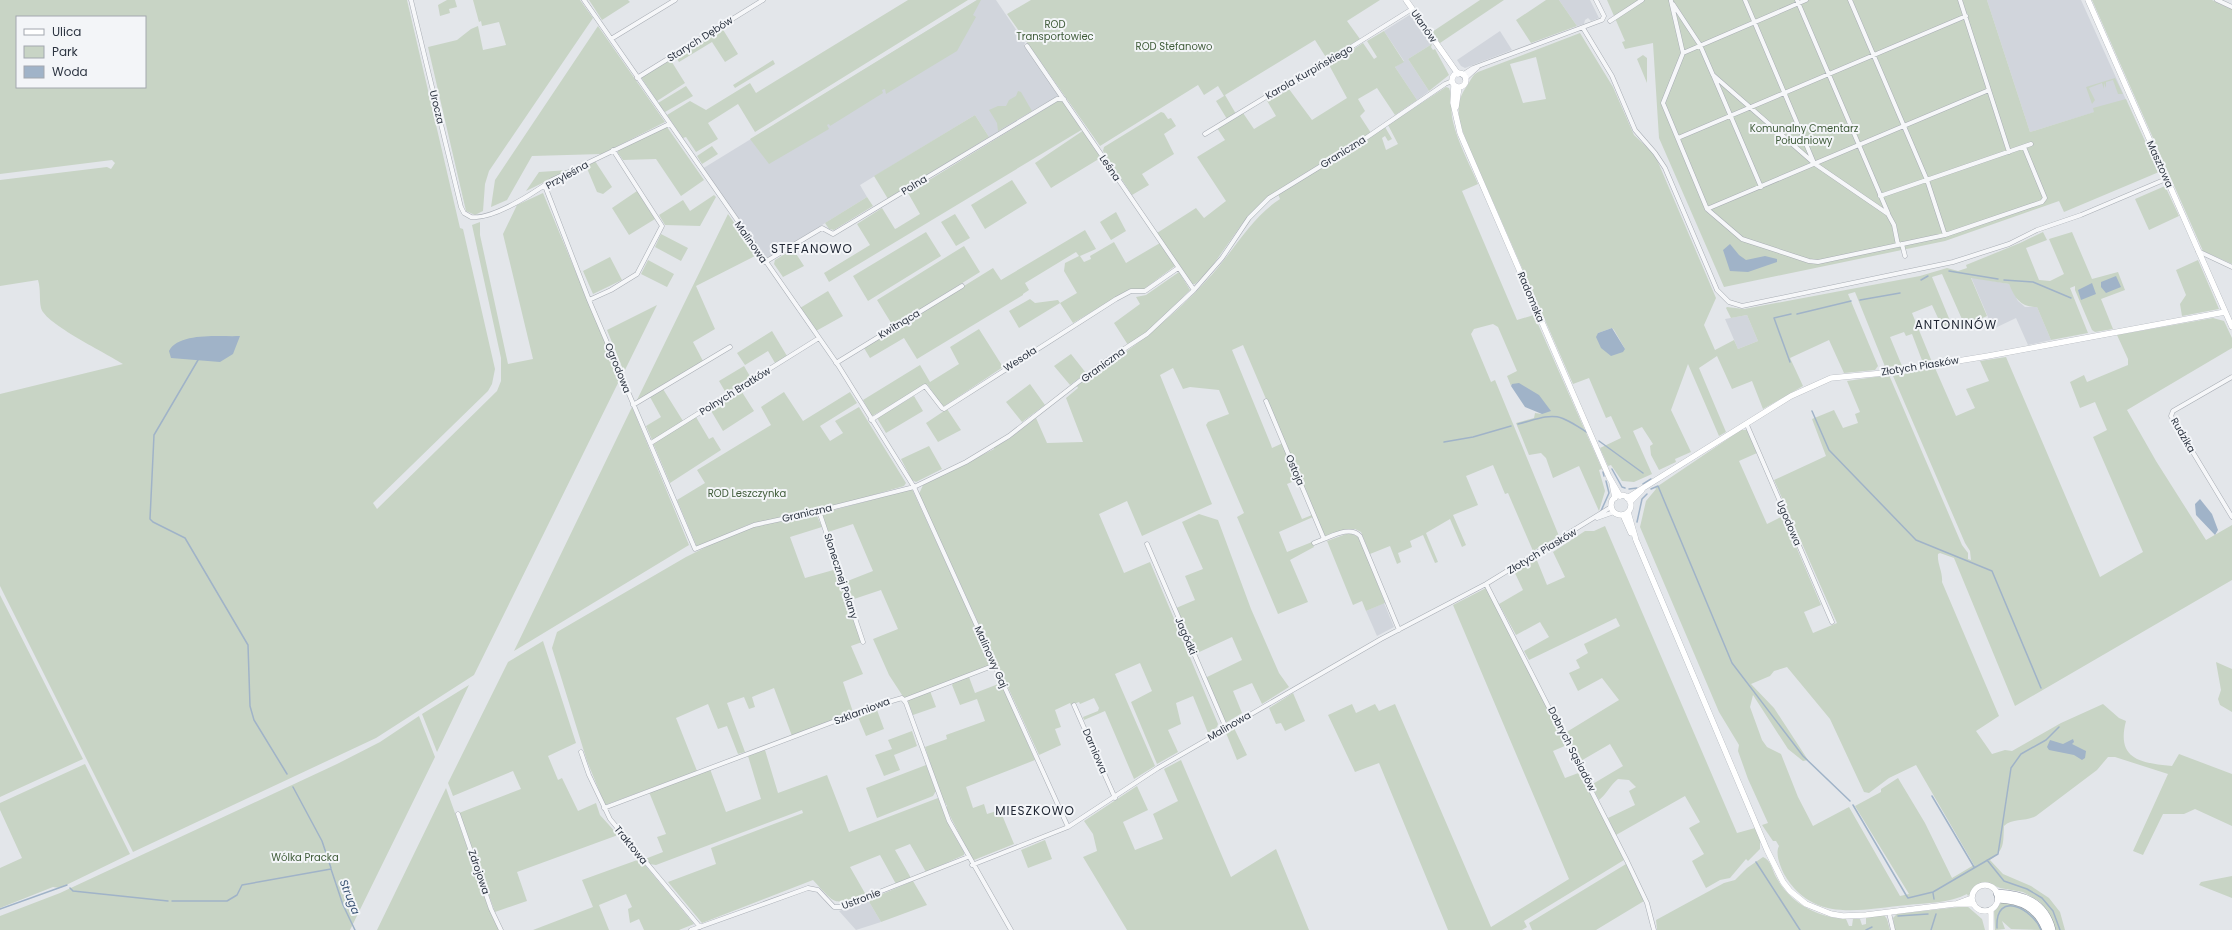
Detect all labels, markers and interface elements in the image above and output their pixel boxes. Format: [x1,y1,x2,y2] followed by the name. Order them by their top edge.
[1407,7,1441,46] street label: Ułanów
[664,12,737,65] street label: Starych Dębów
[16,16,146,88] legend
[1016,17,1094,44] park label: ROD Transportowiec
[52,23,81,40] text: Ulica
[1136,39,1212,54] park label: ROD Stefanowo
[1263,41,1355,103] street label: Karola Kurpińskiego
[52,43,79,60] text: Park
[52,63,88,80] text: Woda
[426,89,448,125] street label: Urocza
[1750,121,1859,148] park label: Komunalny Cmentarz Południowy
[1317,132,1369,172] street label: Graniczna
[2143,138,2177,190] street label: Masztowa
[1096,152,1124,184] street label: Leśna
[543,157,591,193] street label: Przyleśna
[898,171,930,199] street label: Polna
[731,218,771,266] street label: Malinowa
[771,240,853,257] district label: STEFANOWO
[1514,269,1548,325] street label: Radomska
[875,306,923,342] street label: Kwitnąca
[1915,316,1997,333] district label: ANTONINÓW
[601,341,635,395] street label: Ogrodowa
[1000,343,1040,375] street label: Wesoła
[1078,344,1128,386] street label: Graniczna
[1880,352,1961,380] street label: Złotych Piasków
[696,363,774,419] street label: Polnych Bratków
[2167,415,2199,455] street label: Rudzika
[1282,452,1308,488] street label: Ostoja
[708,486,786,501] park label: ROD Leszczynka
[1773,498,1805,548] street label: Ugodowa
[781,500,833,526] street label: Graniczna
[1504,524,1580,578] street label: Złotych Piasków
[820,531,862,621] street label: Słonecznej Polany
[1171,615,1201,657] street label: Jagódki
[971,624,1011,690] street label: Malinowy Gaj
[832,693,892,729] street label: Szklarniowa
[1544,704,1600,795] street label: Dobrych Sąsiadów
[1204,707,1254,745] street label: Malinowa
[1079,726,1111,776] street label: Darniowa
[995,802,1075,819] district label: MIESZKOWO
[611,822,651,868] street label: Traktowa
[464,848,494,896] street label: Zdrojowa
[271,850,339,865] park label: Wólka Pracka
[336,877,364,917] water label: Struga
[839,885,883,913] street label: Ustronie

